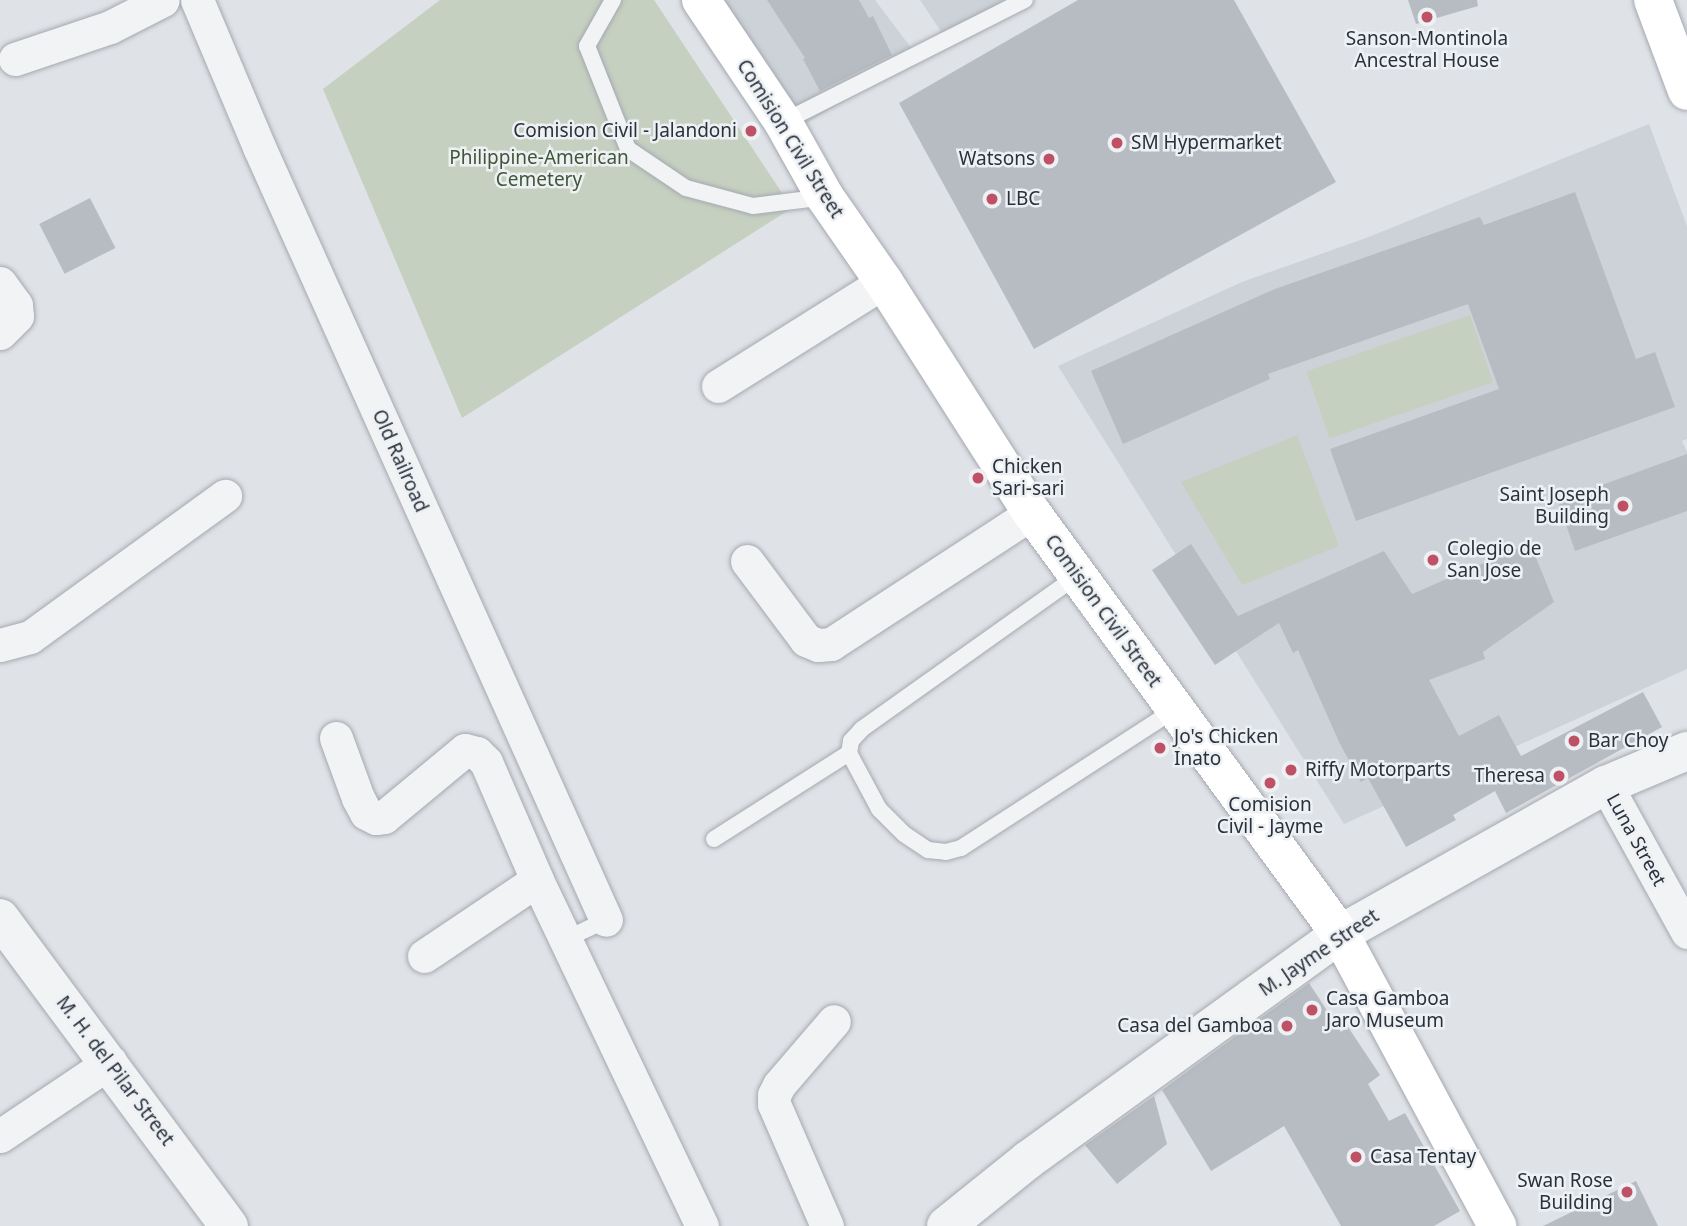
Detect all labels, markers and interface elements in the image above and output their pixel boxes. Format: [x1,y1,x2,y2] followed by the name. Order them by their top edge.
[1419,9,1435,25] marker: Sanson-Montinola Ancestral House
[1346,28,1508,72] place label: Sanson-Montinola Ancestral House
[732,55,848,223] street label: Comision Civil Street
[513,120,737,142] place label: Comision Civil - Jalandoni
[743,123,759,139] marker: Comision Civil - Jalandoni
[1131,132,1282,154] place label: SM Hypermarket
[1109,135,1125,151] marker: SM Hypermarket
[449,147,629,191] park label: Philippine-American Cemetery
[959,148,1035,170] place label: Watsons
[1041,151,1057,167] marker: Watsons
[1006,188,1040,210] place label: LBC
[984,191,1000,207] marker: LBC
[367,406,433,516] street label: Old Railroad
[992,456,1064,500] place label: Chicken Sari-sari
[970,470,986,486] marker: Chicken Sari-sari
[1500,484,1609,528] place label: Saint Joseph Building
[1615,498,1631,514] marker: Saint Joseph Building
[1040,530,1166,692] street label: Comision Civil Street
[1447,538,1542,582] place label: Colegio de San Jose
[1425,552,1441,568] marker: Colegio de San Jose
[1174,726,1279,770] place label: Jo's Chicken Inato
[1588,730,1668,752] place label: Bar Choy
[1566,733,1582,749] marker: Bar Choy
[1152,740,1168,756] marker: Jo's Chicken Inato
[1305,759,1451,781] place label: Riffy Motorparts
[1283,762,1299,778] marker: Riffy Motorparts
[1474,765,1545,787] place label: Theresa
[1551,768,1567,784] marker: Theresa
[1262,775,1278,791] marker: Comision Civil - Jayme
[1601,790,1671,890] street label: Luna Street
[1217,794,1323,838] place label: Comision Civil - Jayme
[1255,905,1383,1001] street label: M. Jayme Street
[1326,988,1449,1032] place label: Casa Gamboa Jaro Museum
[51,992,179,1150] street label: M. H. del Pilar Street
[1304,1002,1320,1018] marker: Casa Gamboa Jaro Museum
[1117,1015,1273,1037] place label: Casa del Gamboa
[1279,1018,1295,1034] marker: Casa del Gamboa
[1370,1146,1476,1168] place label: Casa Tentay
[1348,1149,1364,1165] marker: Casa Tentay
[1517,1170,1613,1214] place label: Swan Rose Building
[1619,1184,1635,1200] marker: Swan Rose Building

